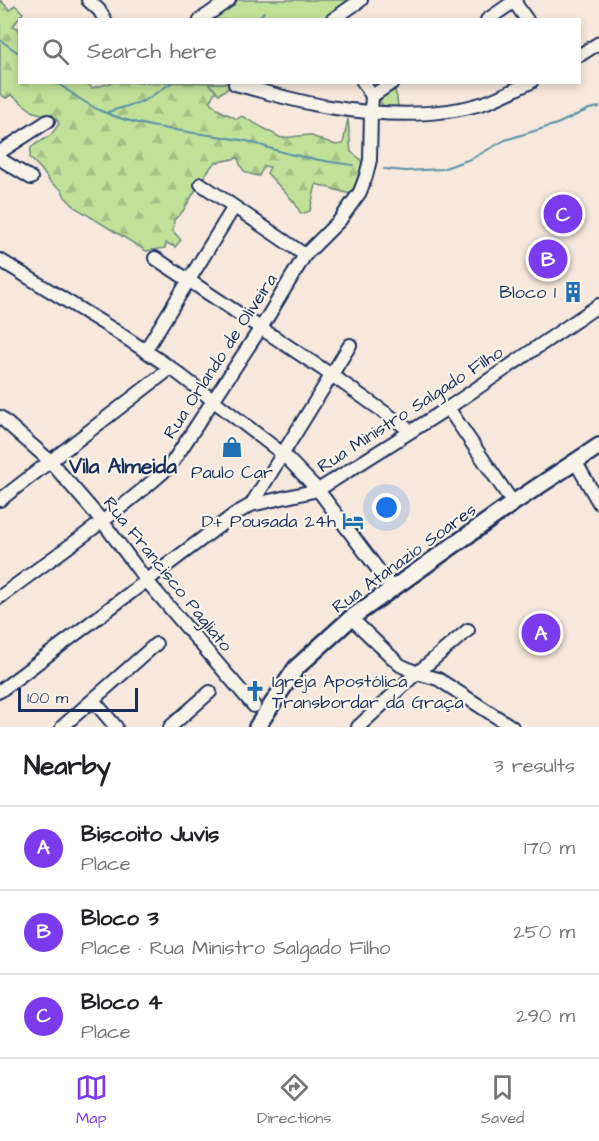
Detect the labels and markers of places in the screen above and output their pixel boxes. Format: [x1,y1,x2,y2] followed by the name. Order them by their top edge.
[544,192,582,236] pin: C
[528,236,568,282] pin: B
[499,280,556,305] place label: Bloco 1
[561,280,585,304] building icon: Bloco 1
[220,435,244,459] shop icon: Paulo Car
[191,460,273,485] place label: Paulo Car
[202,509,336,534] place label: D+ Pousada 24h
[341,509,365,533] hotel icon: D+ Pousada 24h
[522,610,560,656] pin: A
[272,669,464,715] place label: Igreja Apostólica Transbordar da Graça
[243,679,267,703] church icon: Igreja Apostólica Transbordar da Graça

